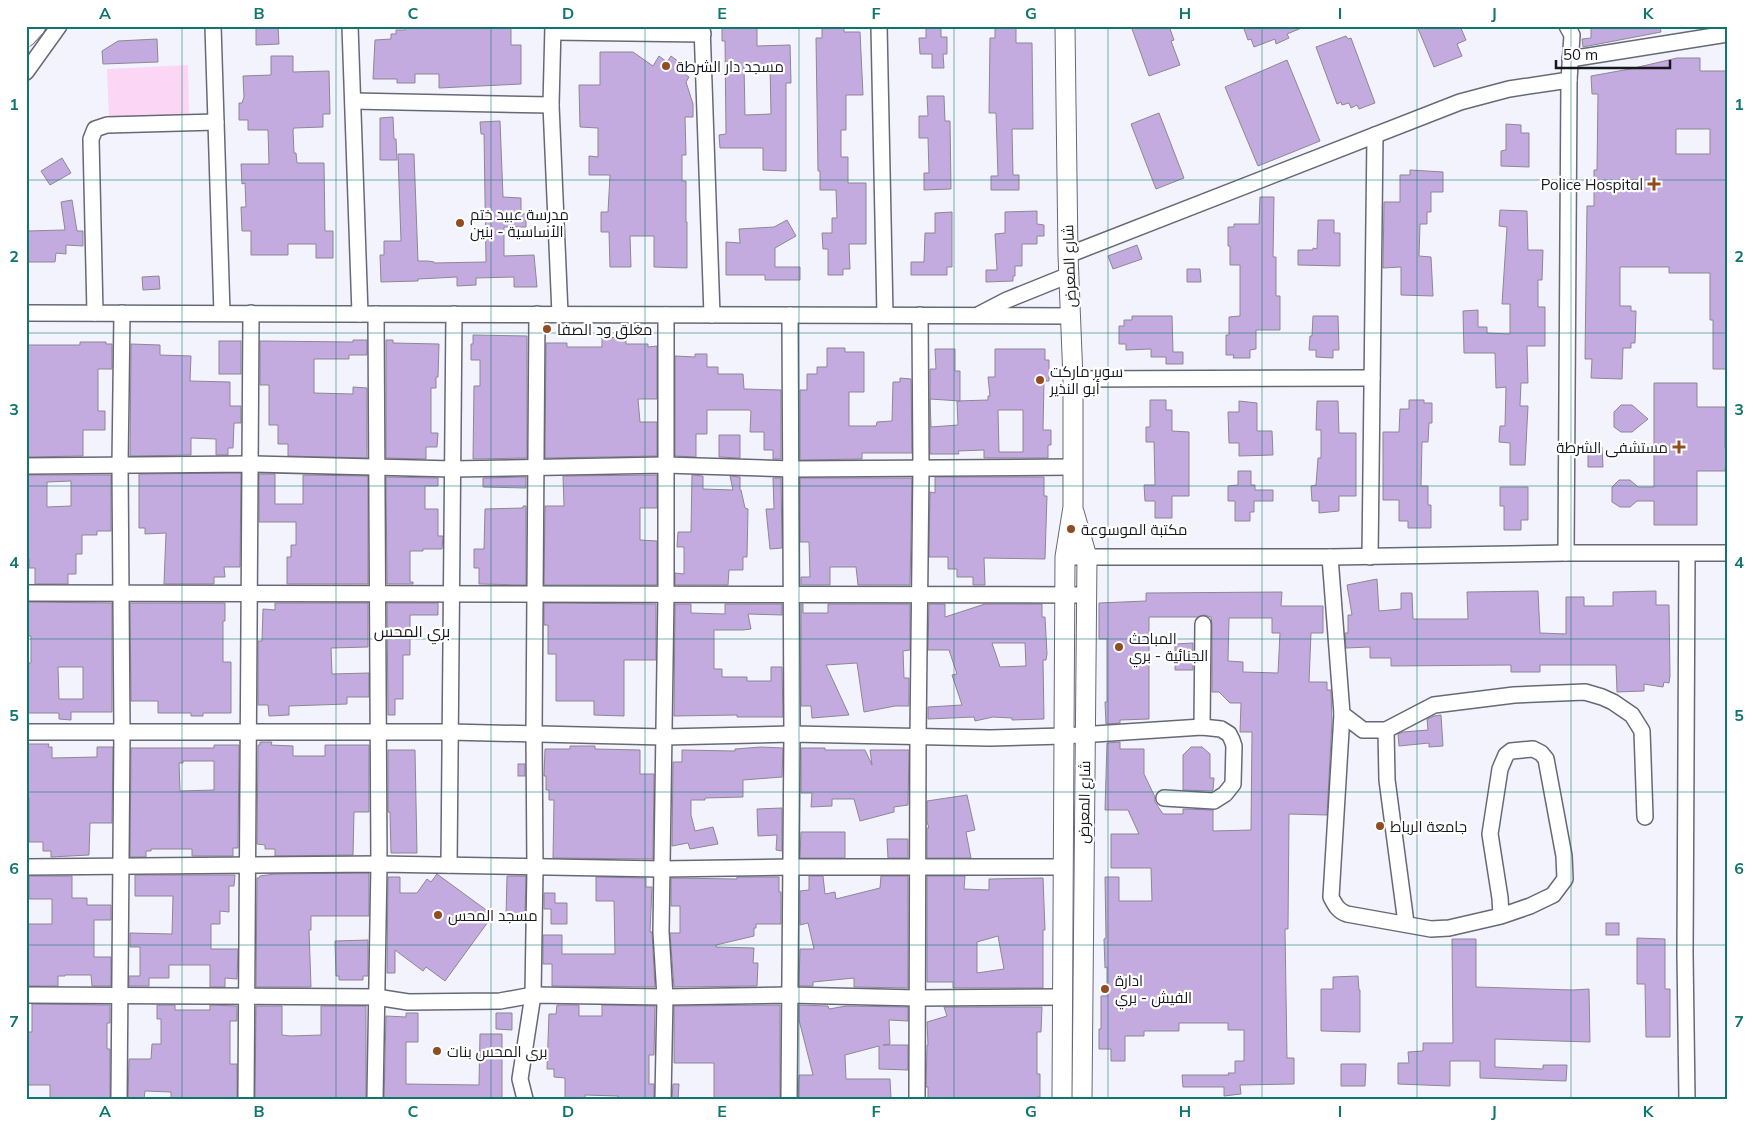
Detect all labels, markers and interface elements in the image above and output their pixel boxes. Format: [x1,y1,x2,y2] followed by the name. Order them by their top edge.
[99,3,111,23] text: A
[253,3,265,23] text: B
[408,3,419,23] text: C
[562,3,574,23] text: D
[717,3,727,23] text: E
[871,3,881,23] text: F
[1025,3,1037,23] text: G
[1179,3,1191,23] text: H
[1338,3,1342,23] text: I
[1491,3,1497,23] text: J
[1643,3,1655,23] text: K
[1556,38,1669,70] scale bar
[1563,45,1598,64] text: 50 m
[676,57,784,76] place label: مسجد دار الشرطة
[660,60,672,72] marker: مسجد دار الشرطة
[9,94,19,114] text: 1
[1734,94,1744,114] text: 1
[1541,175,1643,194] place label: Police Hospital
[1647,177,1661,191] marker: Police Hospital
[470,205,569,242] place label: مدرسة عبيد ختم الأساسية - بنين
[454,217,466,229] marker: مدرسة عبيد ختم الأساسية - بنين
[1058,224,1082,308] street label: شارع المعرض
[9,246,19,266] text: 2
[1734,246,1744,266] text: 2
[557,320,652,340] place label: مغلق ود الصفا
[541,323,553,335] marker: مغلق ود الصفا
[1049,362,1123,398] place label: سوبر ماركت أبو النذير
[1034,374,1046,386] marker: سوبر ماركت أبو النذير
[9,399,19,419] text: 3
[1734,399,1744,419] text: 3
[1556,438,1668,458] place label: مستشفى الشرطة
[1672,440,1686,454] marker: مستشفى الشرطة
[1081,520,1188,539] place label: مكتبة الموسوعة
[1065,523,1077,535] marker: مكتبة الموسوعة
[9,552,19,572] text: 4
[1734,552,1744,572] text: 4
[374,621,450,645] district label: بري المحس
[1129,629,1208,668] place label: المباحث الجنائية - بري
[1113,641,1125,653] marker: المباحث الجنائية - بري
[9,705,19,725] text: 5
[1734,705,1744,725] text: 5
[1074,760,1096,844] street label: شارع المعرض
[1390,817,1467,836] place label: جامعة الرباط
[1374,820,1386,832] marker: جامعة الرباط
[9,858,19,878] text: 6
[1734,858,1744,878] text: 6
[448,906,538,926] place label: مسجد المحس
[432,909,444,921] marker: مسجد المحس
[1115,971,1192,1010] place label: ادارة الفيش - بري
[1099,983,1111,995] marker: ادارة الفيش - بري
[9,1011,19,1031] text: 7
[1734,1011,1744,1031] text: 7
[447,1042,548,1062] place label: برى المحس بنات
[431,1045,443,1057] marker: برى المحس بنات
[99,1101,111,1121] text: A
[253,1101,265,1121] text: B
[408,1101,419,1121] text: C
[562,1101,574,1121] text: D
[717,1101,727,1121] text: E
[871,1101,881,1121] text: F
[1025,1101,1037,1121] text: G
[1179,1101,1191,1121] text: H
[1338,1101,1342,1121] text: I
[1491,1101,1497,1121] text: J
[1643,1101,1655,1121] text: K

